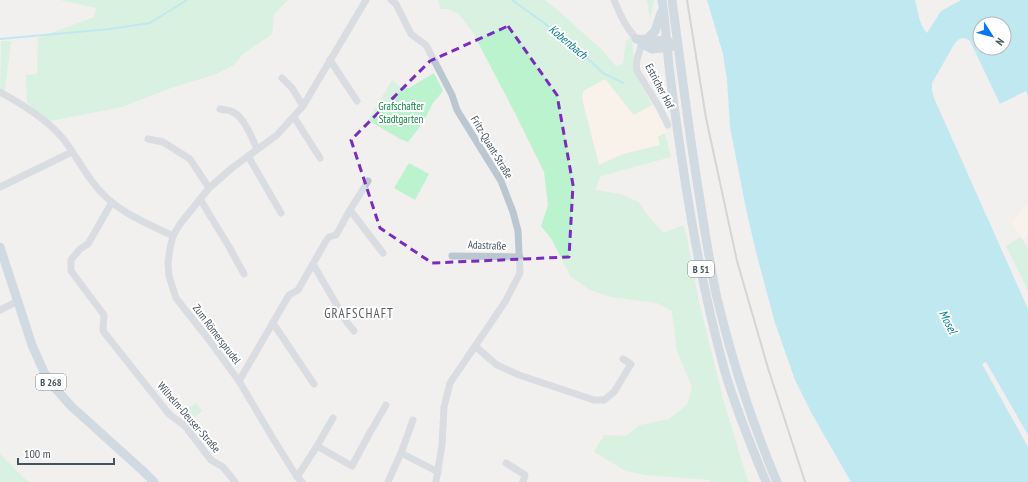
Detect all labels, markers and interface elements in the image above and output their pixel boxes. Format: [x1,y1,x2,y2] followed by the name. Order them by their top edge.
[972,16,1012,56] north arrow
[546,21,591,62] water label: Kobenbach
[993,35,1008,48] text: N
[642,61,678,112] street label: Estricher Hof
[378,99,424,126] park label: Grafschafter Stadtgarten
[468,113,516,181] street label: Fritz-Quant-Straße
[468,237,507,253] street label: Adastraße
[688,261,714,277] road number: B 51
[190,301,244,367] street label: Zum Römersprudel
[324,305,394,322] district label: GRAFSCHAFT
[936,307,961,337] water label: Mosel
[36,374,66,390] road number: B 268
[154,379,224,456] street label: Wilhelm-Deuser-Straße
[18,440,114,466] scale bar
[24,446,51,461] text: 100 m

